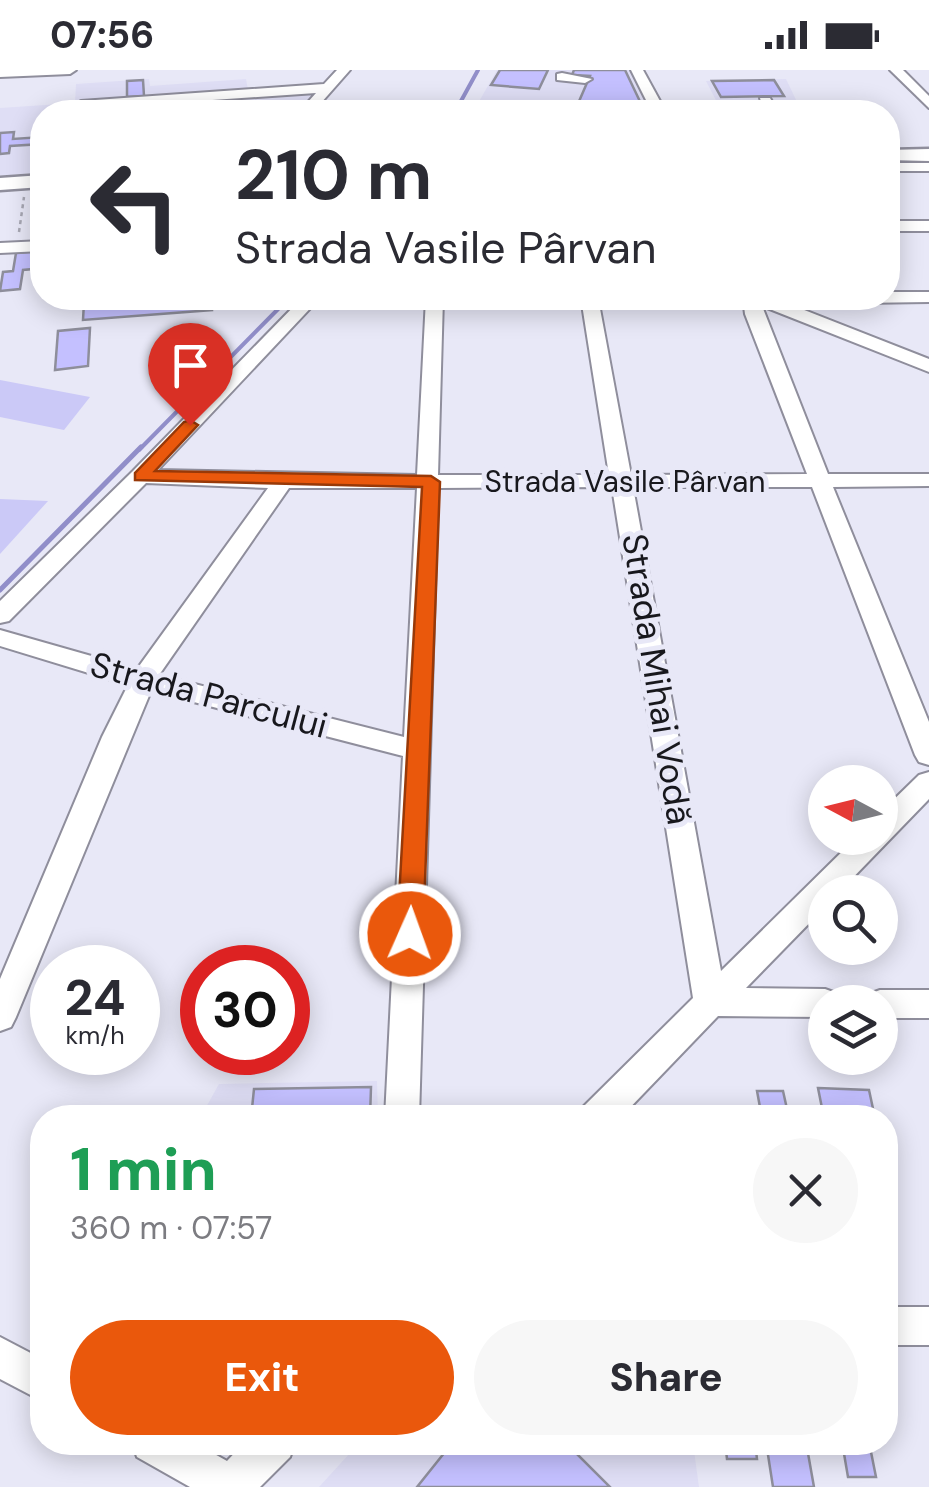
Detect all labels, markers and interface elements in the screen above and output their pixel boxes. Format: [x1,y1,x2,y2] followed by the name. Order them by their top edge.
[50,10,154,60] text: 07:56
[235,130,432,221] text: 210 m
[70,140,200,270] icon: left
[235,218,657,277] text: Strada Vasile Pârvan
[148,323,233,426] pin
[163,338,218,393] icon: arrive
[484,462,766,501] street label: Strada Vasile Pârvan
[611,530,703,828] street label: Strada Mihai Vodă
[85,641,333,749] street label: Strada Parcului
[808,765,898,855] north arrow
[808,765,898,1075] map controls
[808,875,898,965] button: search
[358,882,462,986] position arrow
[180,945,310,1075] speed limit sign: 30
[65,965,126,1031] text: 24
[808,985,898,1075] button: layers
[65,1019,125,1052] text: km/h
[70,1130,217,1209] text: 1 min
[753,1138,858,1243] button: close
[70,1207,272,1249] text: 360 m · 07:57
[70,1320,454,1435] button: Exit
[474,1320,858,1435] button: Share

